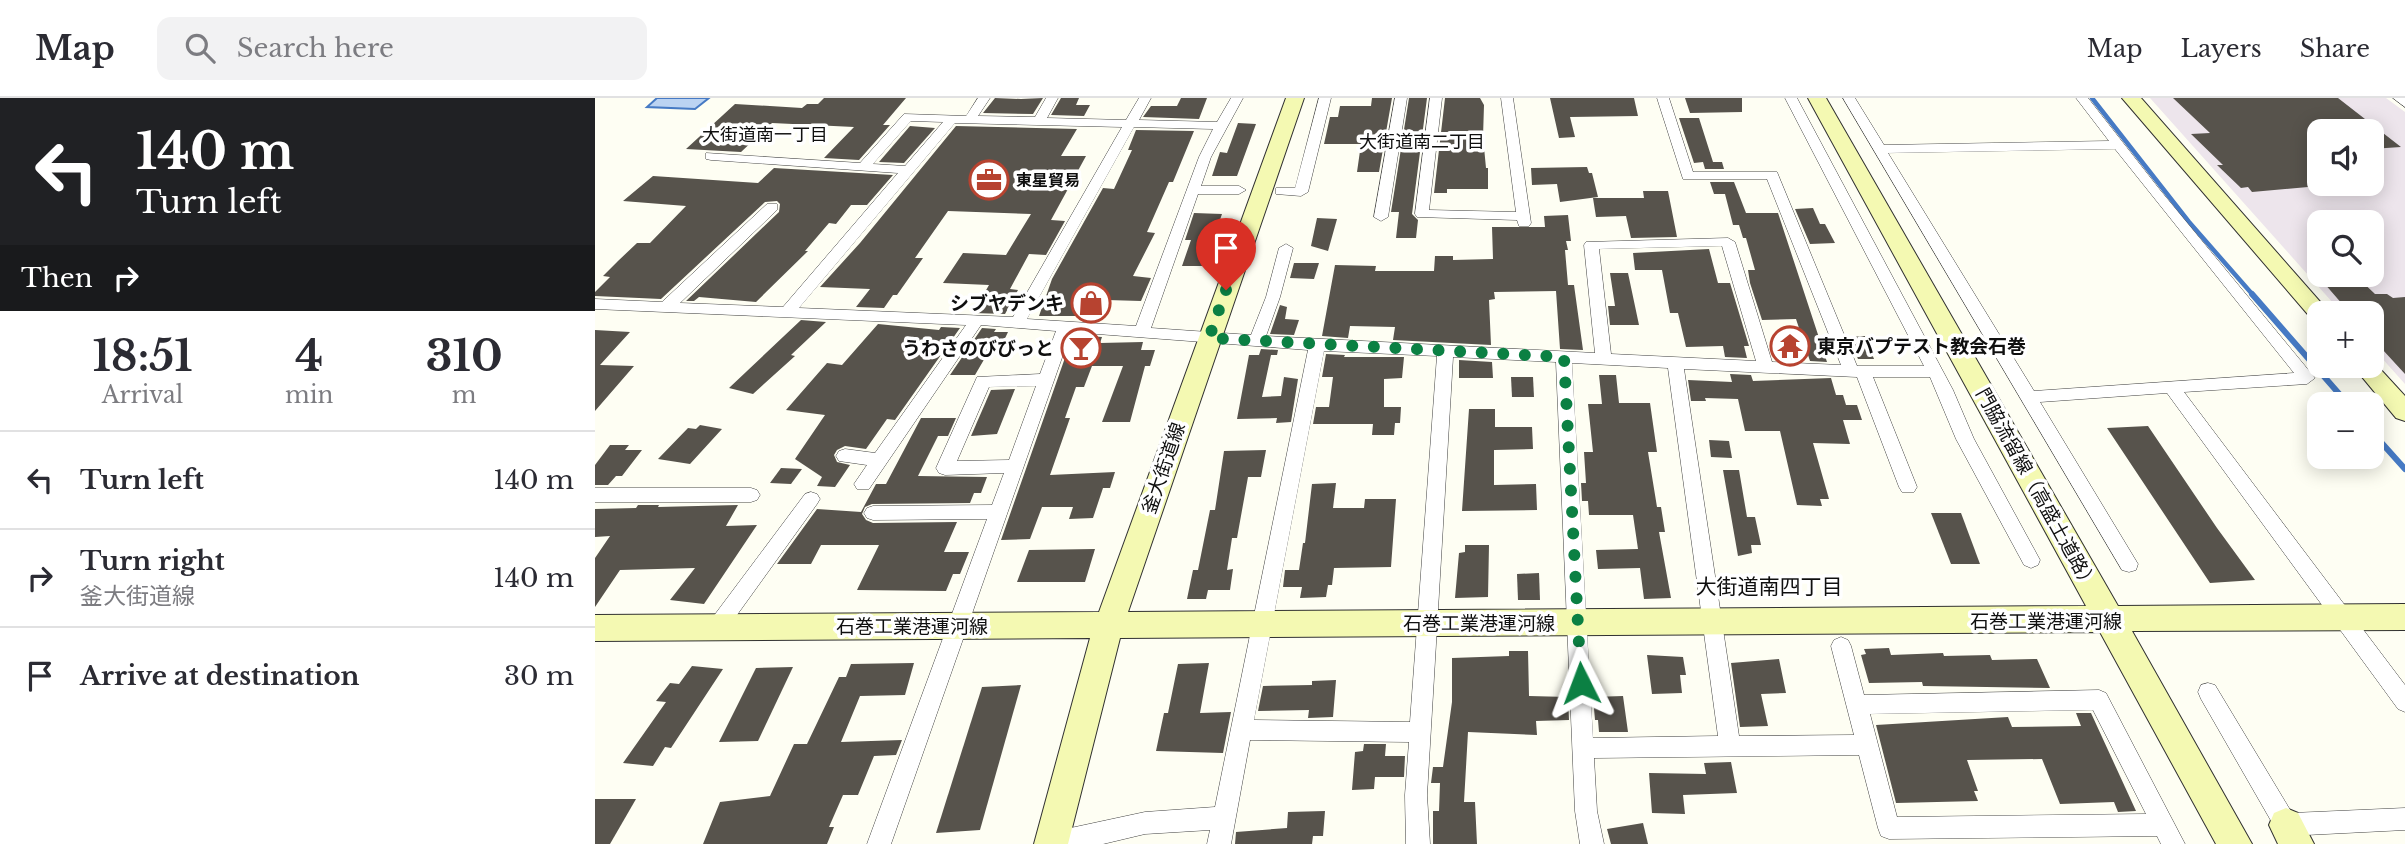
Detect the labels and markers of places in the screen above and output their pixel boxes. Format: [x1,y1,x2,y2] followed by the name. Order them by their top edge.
[968,159,1010,201] office icon: 東星貿易
[1016,170,1080,190] place label: 東星貿易
[1196,218,1256,290] pin
[1070,282,1112,324] shop icon: シブヤデンキ
[950,292,1064,315] place label: シブヤデンキ
[1769,325,1811,367] temple icon: 東京バプテスト教会石巻
[1060,327,1102,369] bar icon: うわさのびびっと
[1817,335,2026,358] place label: 東京バプテスト教会石巻
[902,337,1054,360] place label: うわさのびびっと

